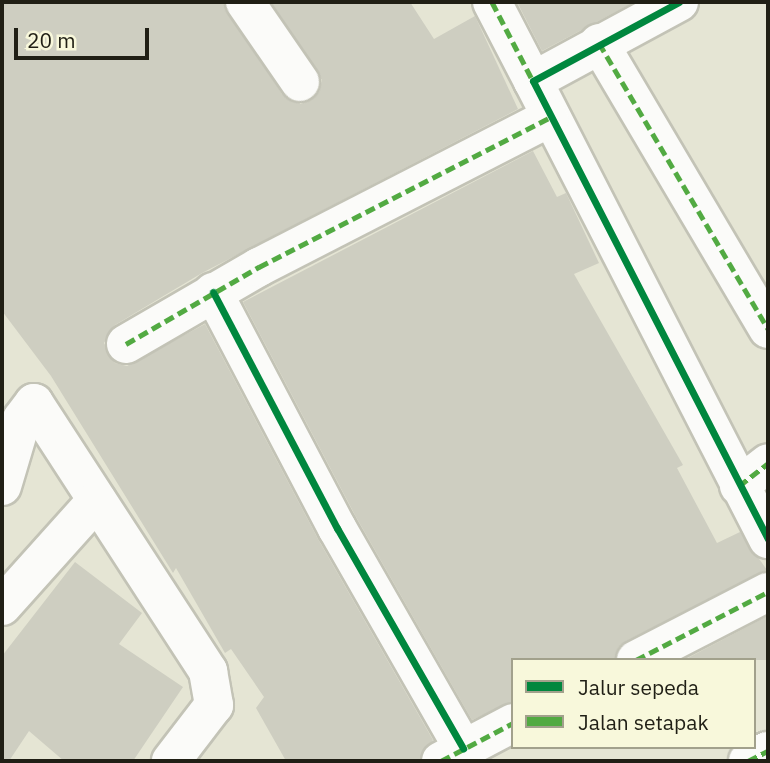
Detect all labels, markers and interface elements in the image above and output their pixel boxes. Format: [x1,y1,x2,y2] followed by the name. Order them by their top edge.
[18,14,152,58] scale bar
[27,26,76,54] text: 20 m
[511,658,756,749] legend
[578,673,699,701] text: Jalur sepeda
[578,708,709,736] text: Jalan setapak

